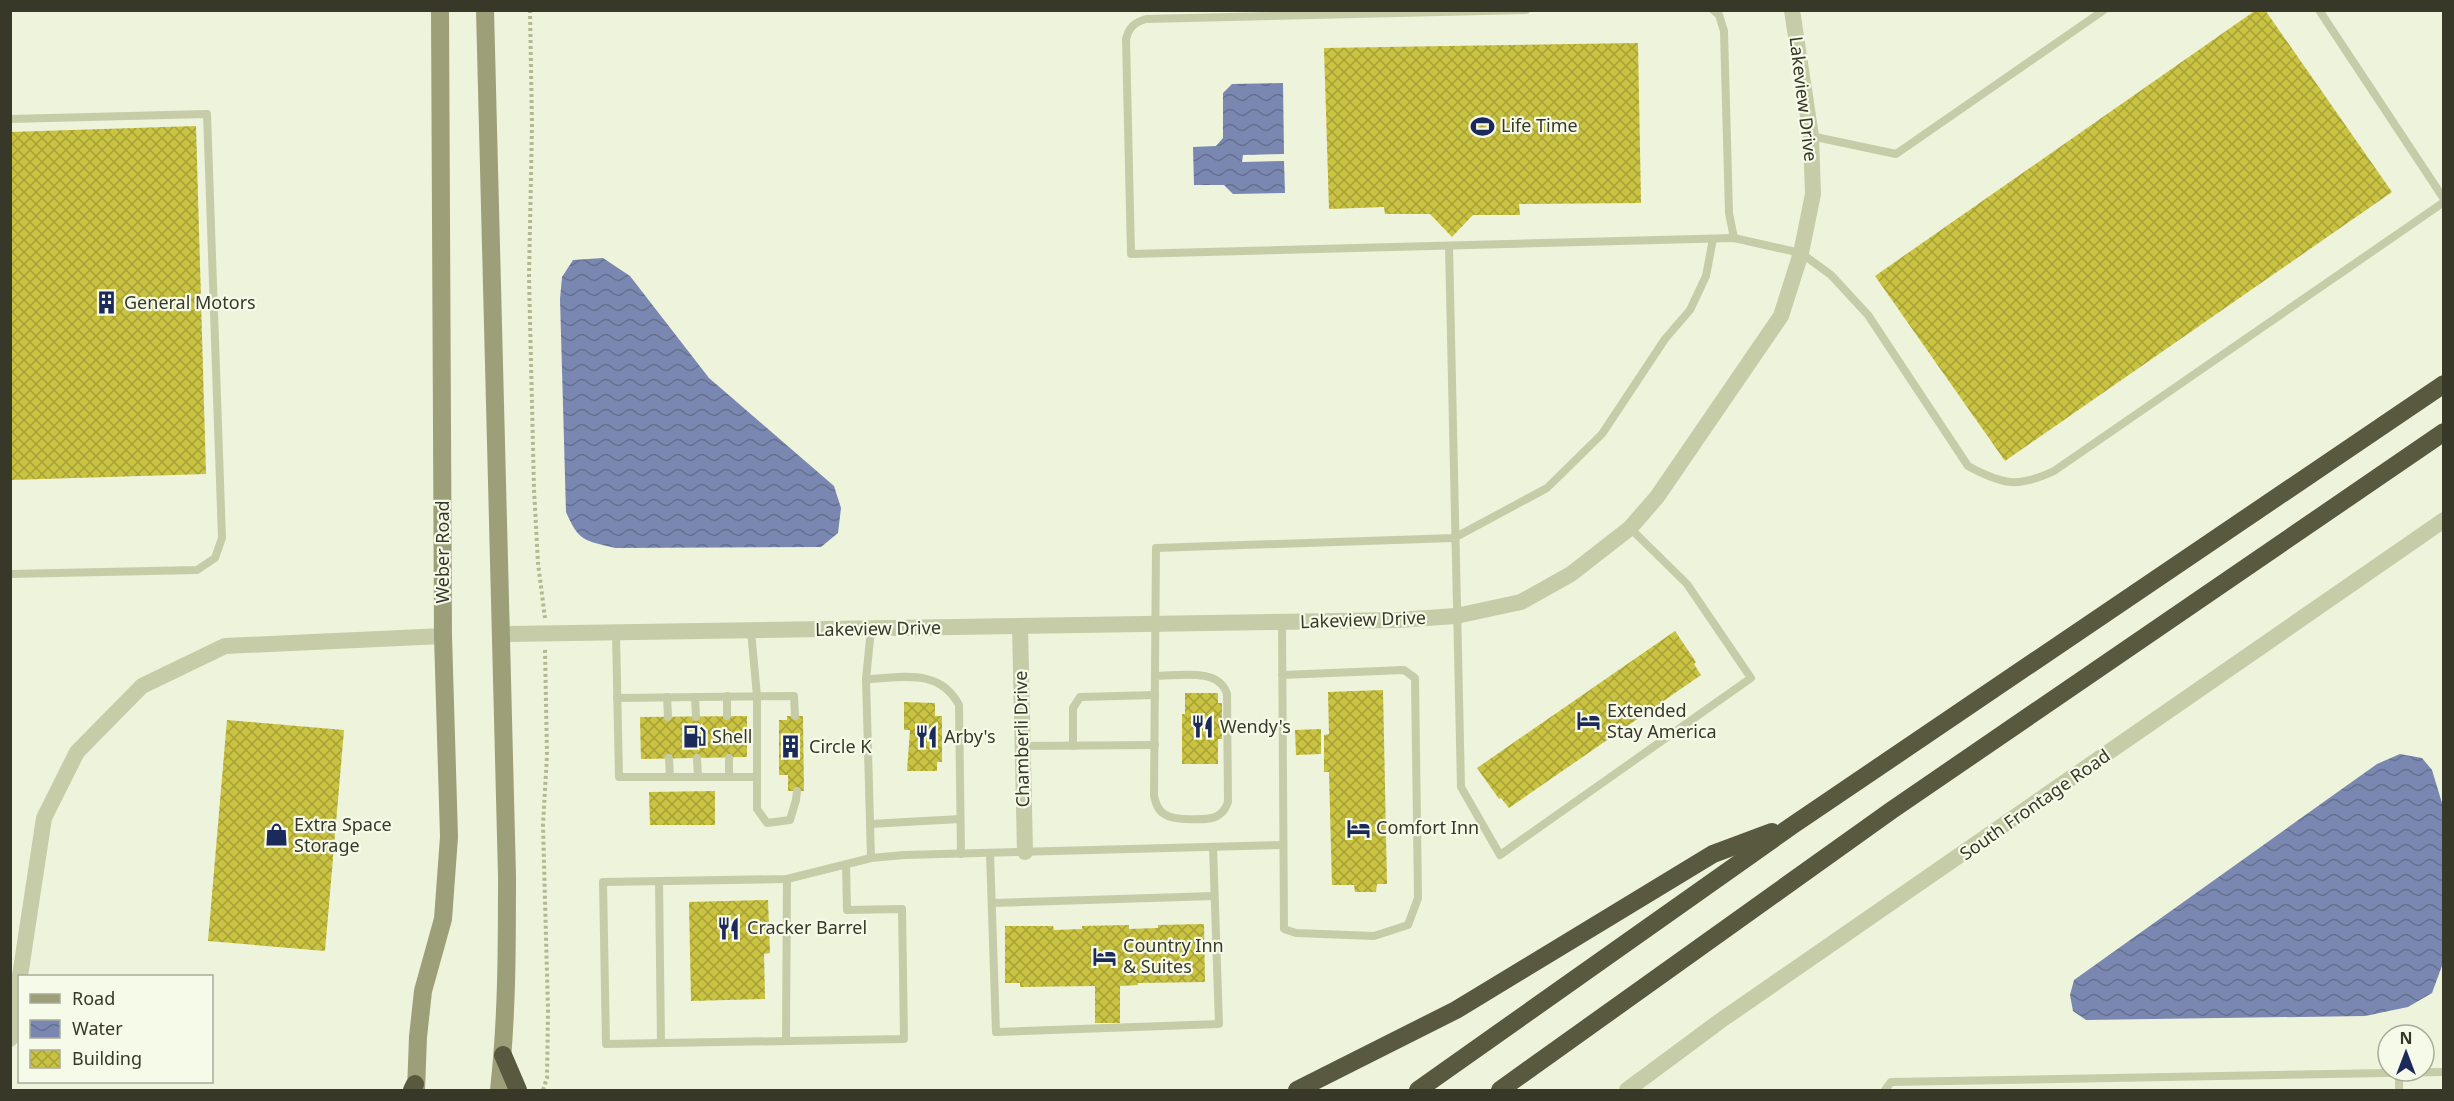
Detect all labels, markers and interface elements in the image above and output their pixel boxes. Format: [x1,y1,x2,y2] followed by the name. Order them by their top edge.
[1784,35,1824,163] street label: Lakeview Drive
[1470,113,1496,139] sports icon: Life Time
[1501,113,1578,137] place label: Life Time
[93,290,119,316] building icon: General Motors
[124,290,256,314] place label: General Motors
[430,500,454,604] street label: Weber Road
[1300,605,1426,633] street label: Lakeview Drive
[815,615,941,641] street label: Lakeview Drive
[1008,671,1034,808] street label: Chamberli Drive
[1607,698,1717,743] place label: Extended Stay America
[1576,708,1602,734] hotel icon: Extended Stay America
[1189,714,1215,740] restaurant icon: Wendy's
[1220,714,1291,738] place label: Wendy's
[681,724,707,750] fuel station icon: Shell
[712,724,752,748] place label: Shell
[913,724,939,750] restaurant icon: Arby's
[944,724,996,748] place label: Arby's
[778,734,804,760] building icon: Circle K
[809,734,872,758] place label: Circle K
[1954,743,2114,865] street label: South Frontage Road
[294,812,392,857] place label: Extra Space Storage
[1345,815,1371,841] hotel icon: Comfort Inn
[1376,815,1479,839] place label: Comfort Inn
[263,822,289,848] shop icon: Extra Space Storage
[716,915,742,941] restaurant icon: Cracker Barrel
[747,915,867,939] place label: Cracker Barrel
[1123,933,1224,978] place label: Country Inn & Suites
[1092,943,1118,969] hotel icon: Country Inn & Suites
[18,975,213,1083] legend
[72,986,115,1010] text: Road
[72,1016,123,1040] text: Water
[2376,1023,2436,1083] north arrow
[2399,1027,2413,1049] text: N
[72,1046,142,1070] text: Building

